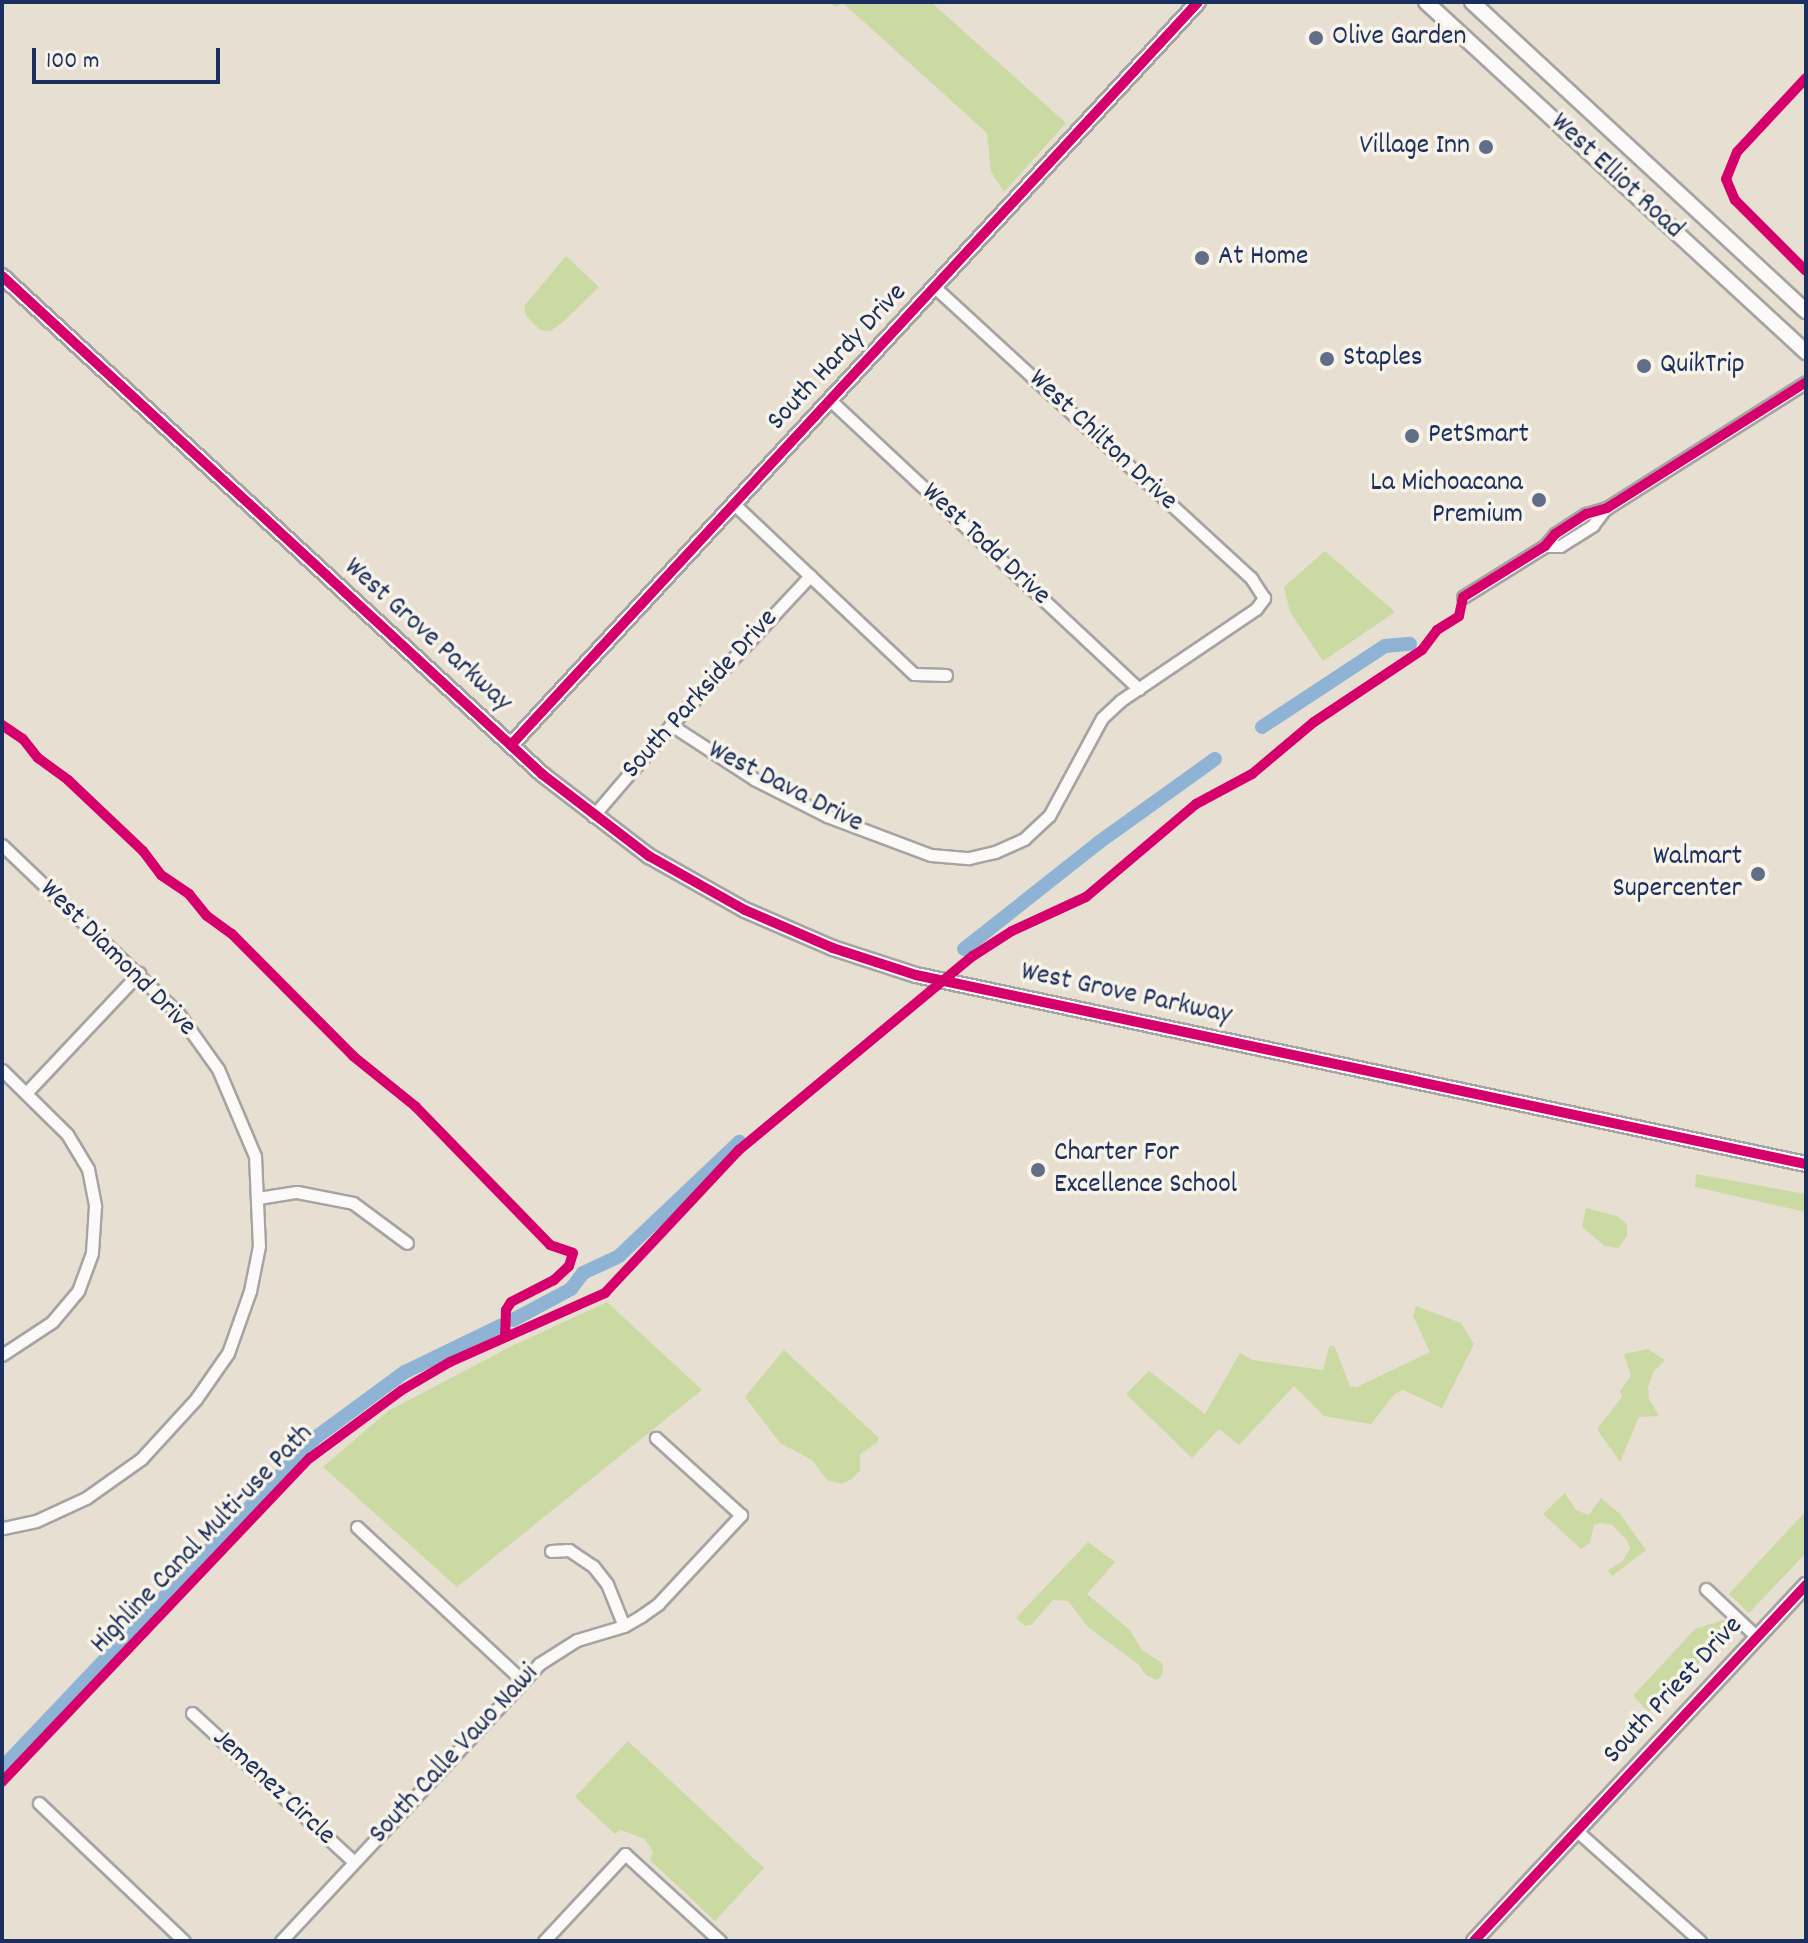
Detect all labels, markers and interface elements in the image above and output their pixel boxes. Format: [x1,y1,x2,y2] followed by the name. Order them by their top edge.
[1332,21,1466,55] place label: Olive Garden
[1307,29,1325,47] marker: Olive Garden
[36,32,224,82] scale bar
[46,45,99,79] text: 100 m
[1543,107,1689,247] street label: West Elliot Road
[1359,130,1470,164] place label: Village Inn
[1477,138,1495,156] marker: Village Inn
[1218,241,1308,275] place label: At Home
[1193,249,1211,267] marker: At Home
[761,277,915,439] street label: South Hardy Drive
[1343,342,1422,376] place label: Staples
[1660,349,1745,383] place label: QuikTrip
[1318,350,1336,368] marker: Staples
[1635,357,1653,375] marker: QuikTrip
[1021,363,1183,519] street label: West Chilton Drive
[1428,419,1529,453] place label: PetSmart
[1403,427,1421,445] marker: PetSmart
[1370,467,1523,533] place label: La Michoacana Premium
[913,477,1057,613] street label: West Todd Drive
[1530,491,1548,509] marker: La Michoacana Premium
[336,552,518,720] street label: West Grove Parkway
[616,603,786,787] street label: South Parkside Drive
[702,735,868,841] street label: West Dava Drive
[1612,841,1742,907] place label: Walmart Supercenter
[1749,865,1767,883] marker: Walmart Supercenter
[32,874,202,1044] street label: West Diamond Drive
[1018,956,1234,1034] street label: West Grove Parkway
[1054,1137,1237,1203] place label: Charter For Excellence School
[1029,1161,1047,1179] marker: Charter For Excellence School
[85,1418,321,1662] street label: Highline Canal Multi-use Path
[1597,1610,1751,1772] street label: South Priest Drive
[363,1658,547,1852] street label: South Calle Vauo Nawi
[205,1723,341,1853] street label: Jemenez Circle

